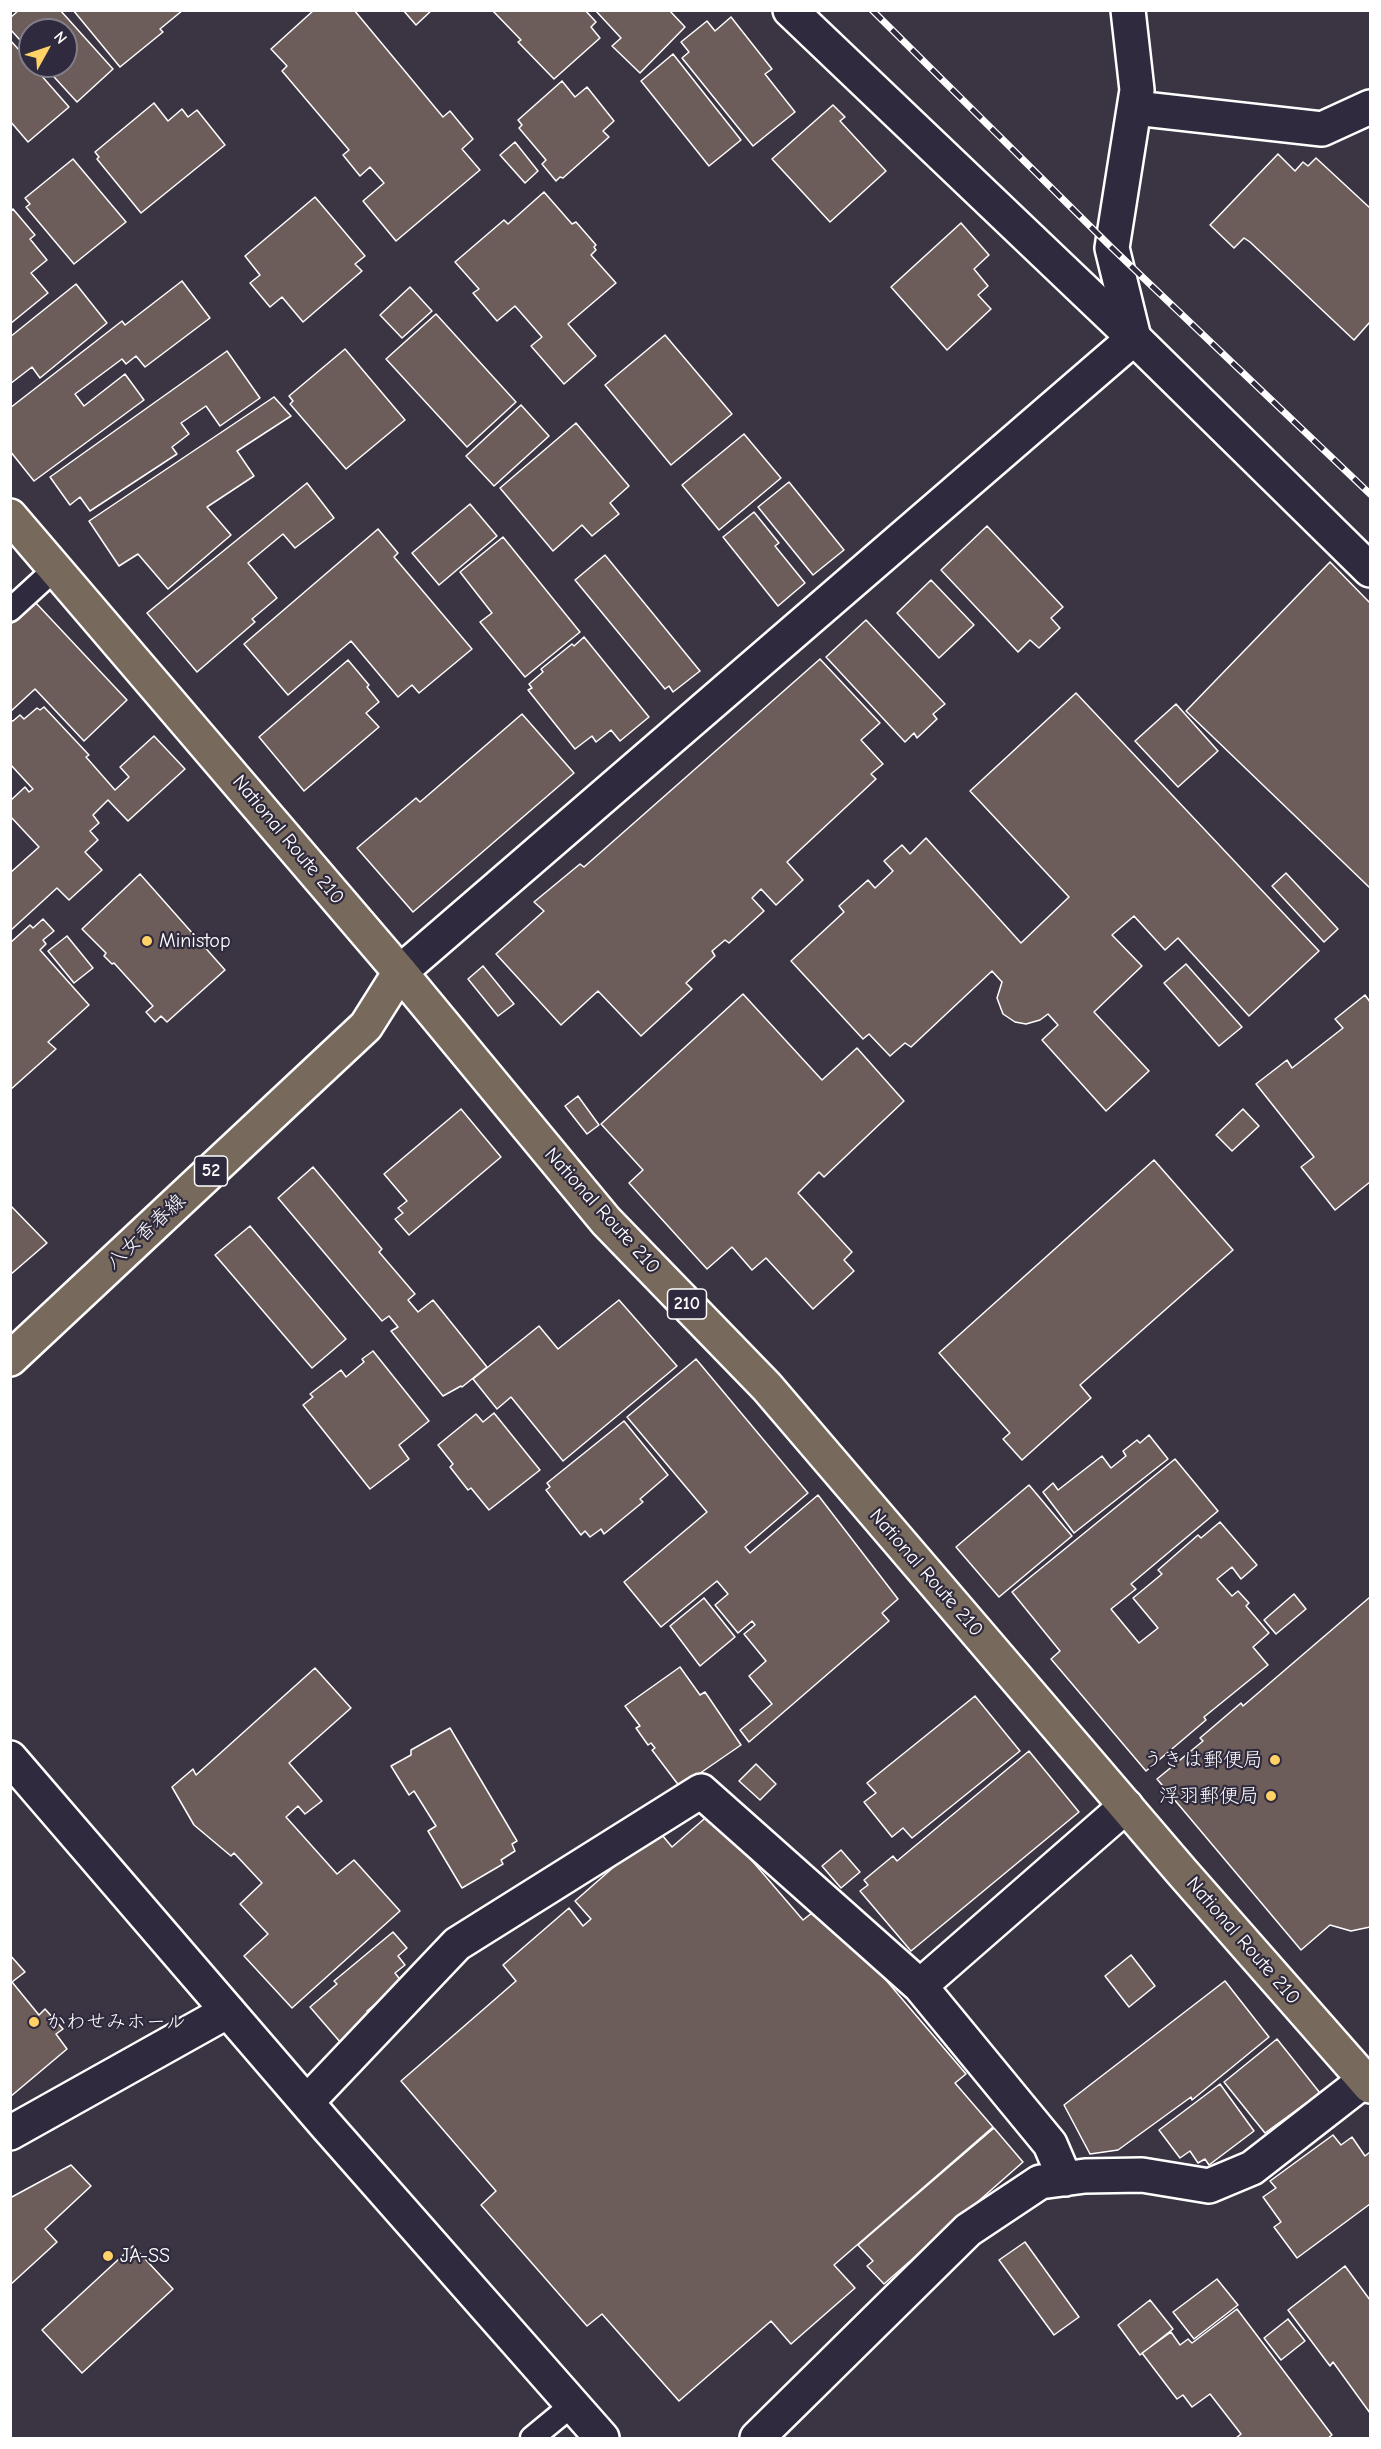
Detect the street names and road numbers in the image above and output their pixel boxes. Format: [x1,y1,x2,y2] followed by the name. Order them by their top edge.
[227,770,349,910] street label: National Route 210
[539,1143,665,1279] street label: National Route 210
[194,1156,228,1186] road number: 52
[101,1189,191,1275] street label: 八女香春線
[668,1289,706,1319] road number: 210
[864,1504,988,1642] street label: National Route 210
[1181,1872,1305,2010] street label: National Route 210

